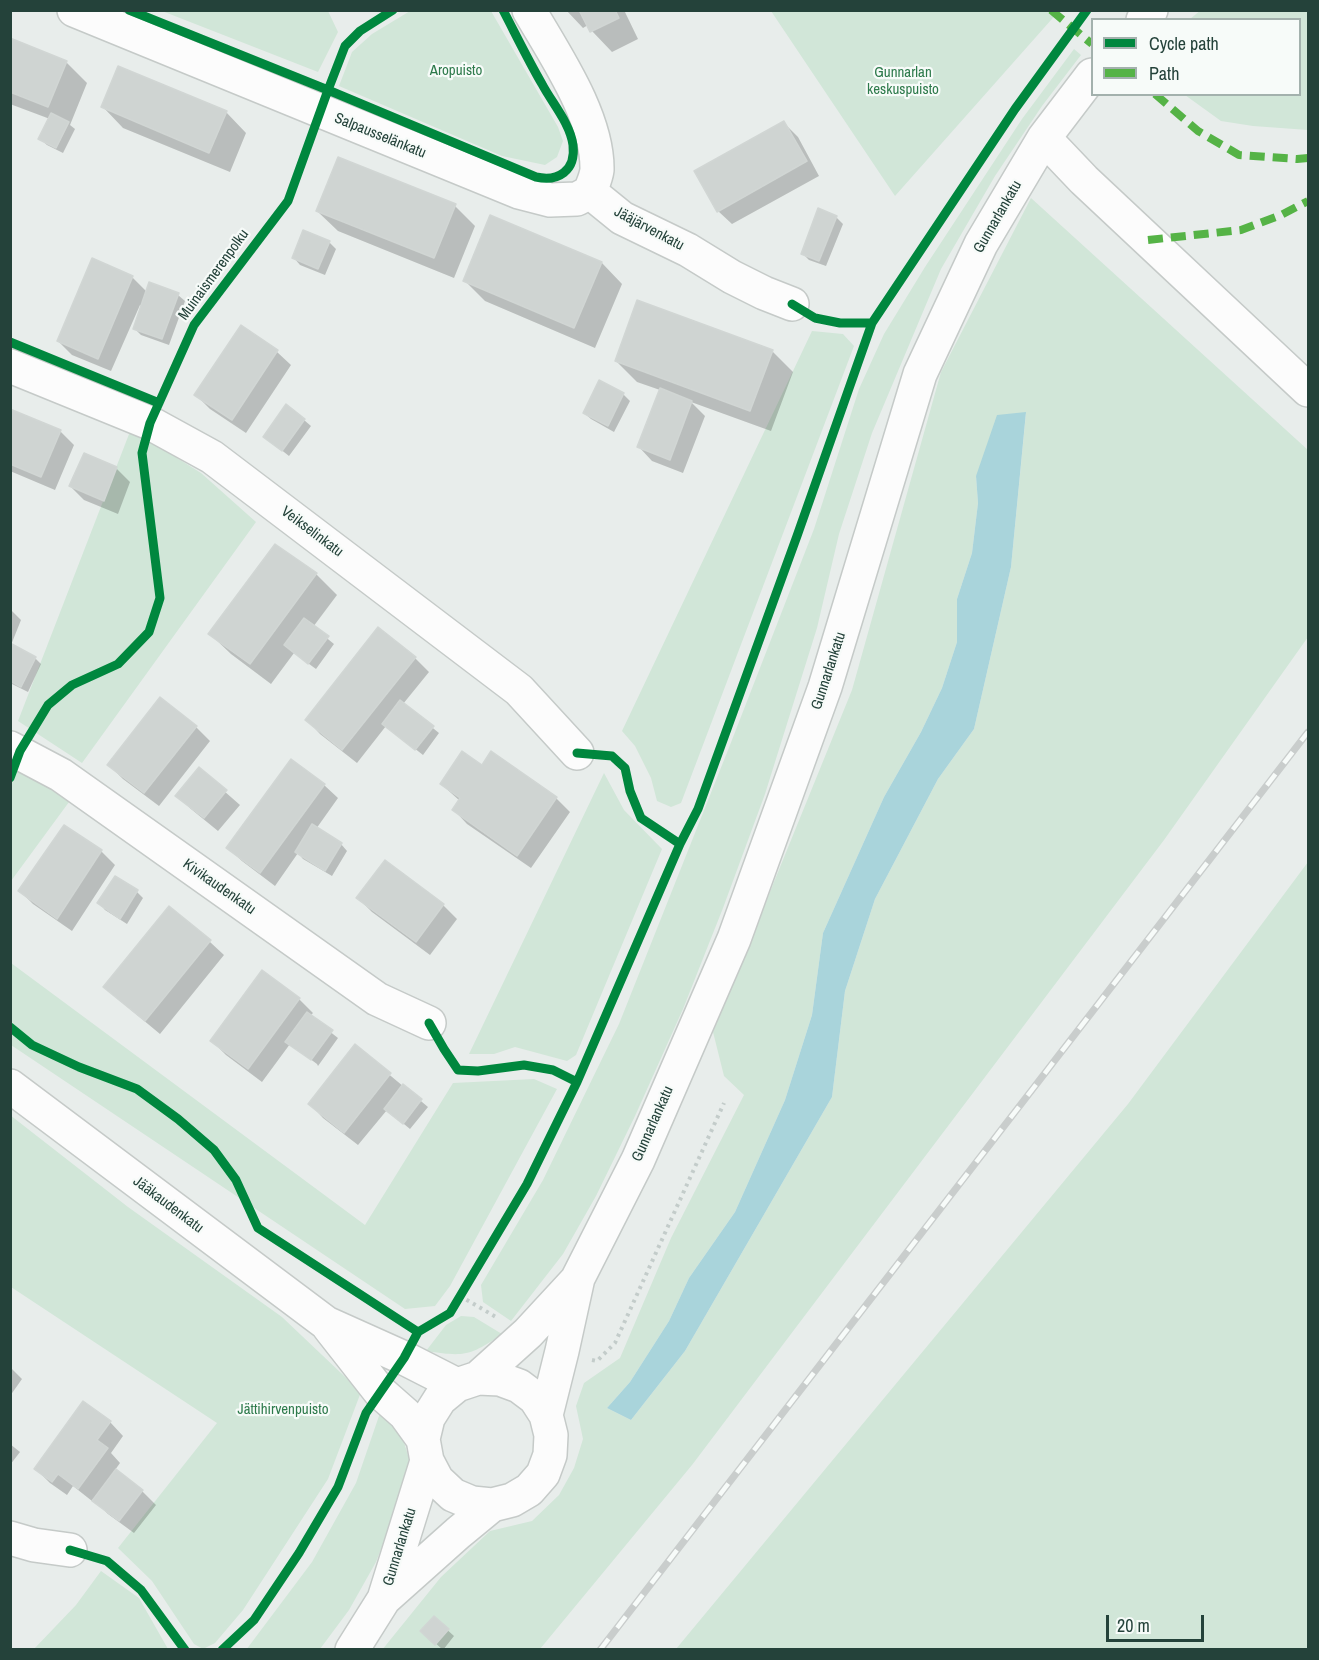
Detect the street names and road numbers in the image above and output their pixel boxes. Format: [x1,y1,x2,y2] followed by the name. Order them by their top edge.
[332,109,428,163] street label: Salpausselänkatu
[970,178,1026,256] street label: Gunnarlankatu
[611,203,687,255] street label: Jääjärvenkatu
[175,226,253,324] street label: Muinaismerenpolku
[277,503,347,561] street label: Veikselinkatu
[808,630,850,712] street label: Gunnarlankatu
[179,855,259,919] street label: Kivikaudenkatu
[628,1083,678,1165] street label: Gunnarlankatu
[129,1173,207,1237] street label: Jääkaudenkatu
[380,1506,420,1588] street label: Gunnarlankatu

